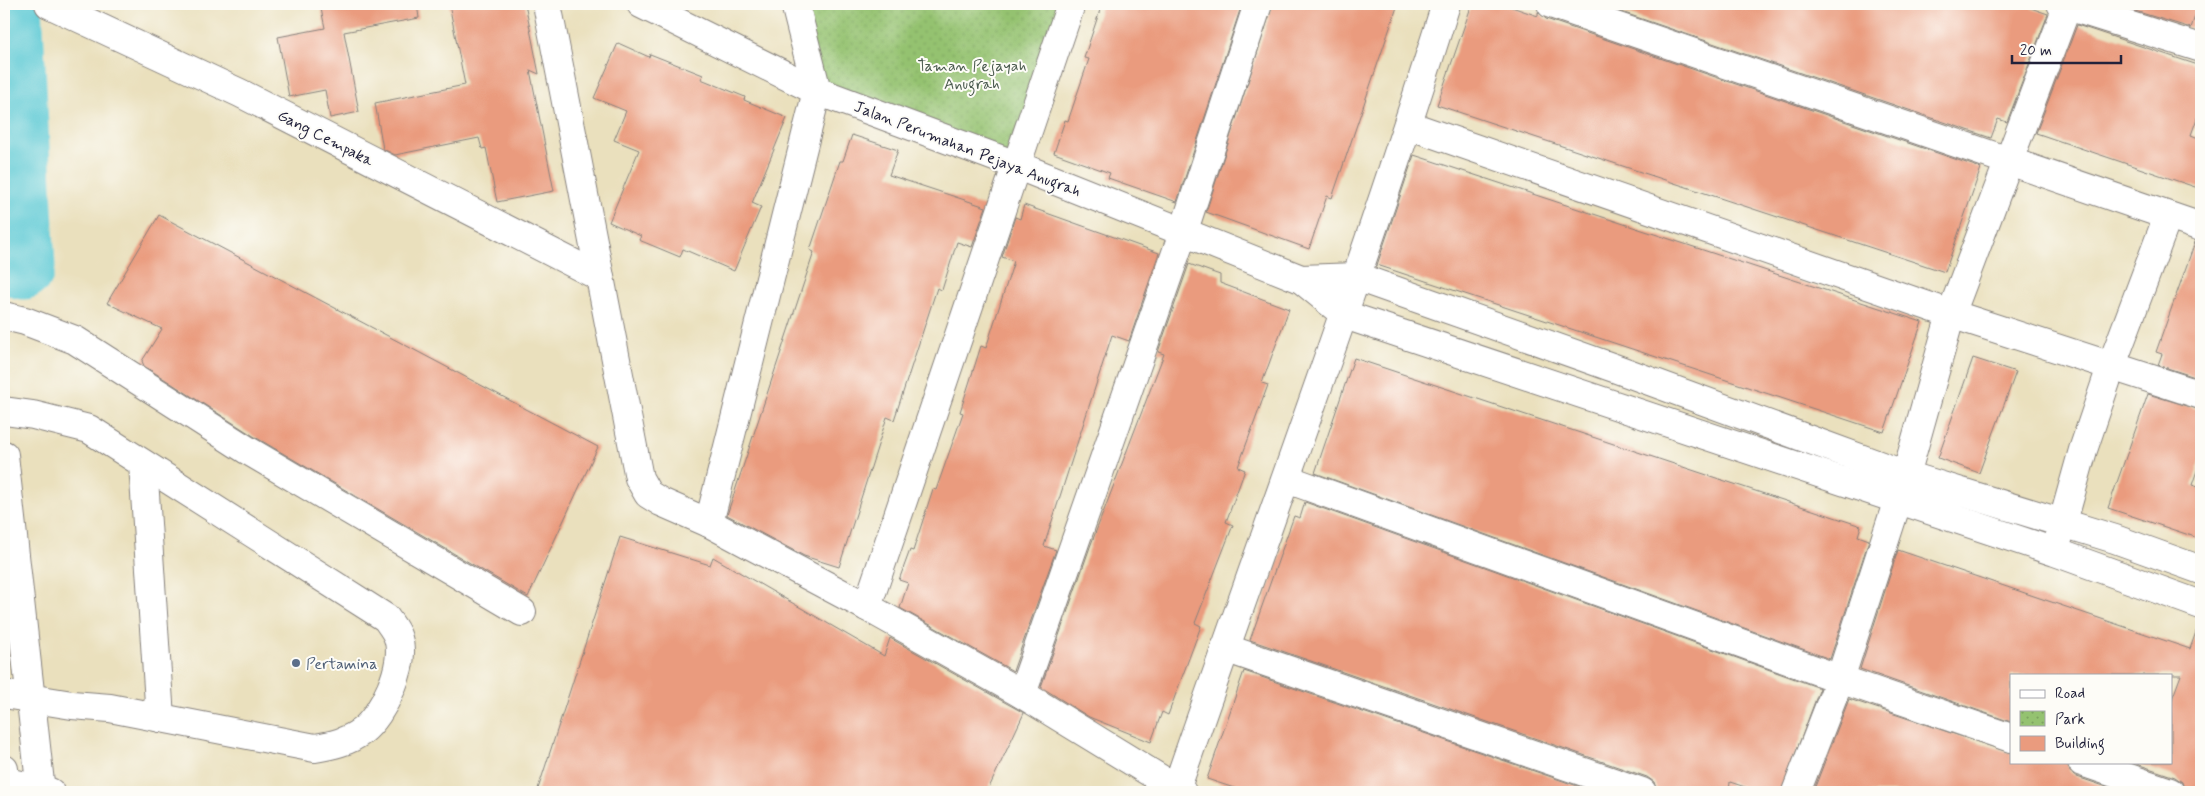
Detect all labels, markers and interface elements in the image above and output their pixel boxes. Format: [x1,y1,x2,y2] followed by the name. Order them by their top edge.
[2012,32,2121,64] scale bar
[2020,41,2052,61] text: 20 m
[917,56,1027,96] park label: Taman Pejayah Anugrah
[851,96,1084,203] street label: Jalan Perumahan Pejaya Anugrah
[273,105,377,173] street label: Gang Cempaka
[306,654,377,675] place label: Pertamina
[290,657,302,669] marker: Pertamina
[2010,674,2172,764] legend
[2055,684,2085,704] text: Road
[2055,710,2085,730] text: Park
[2055,734,2105,755] text: Building

